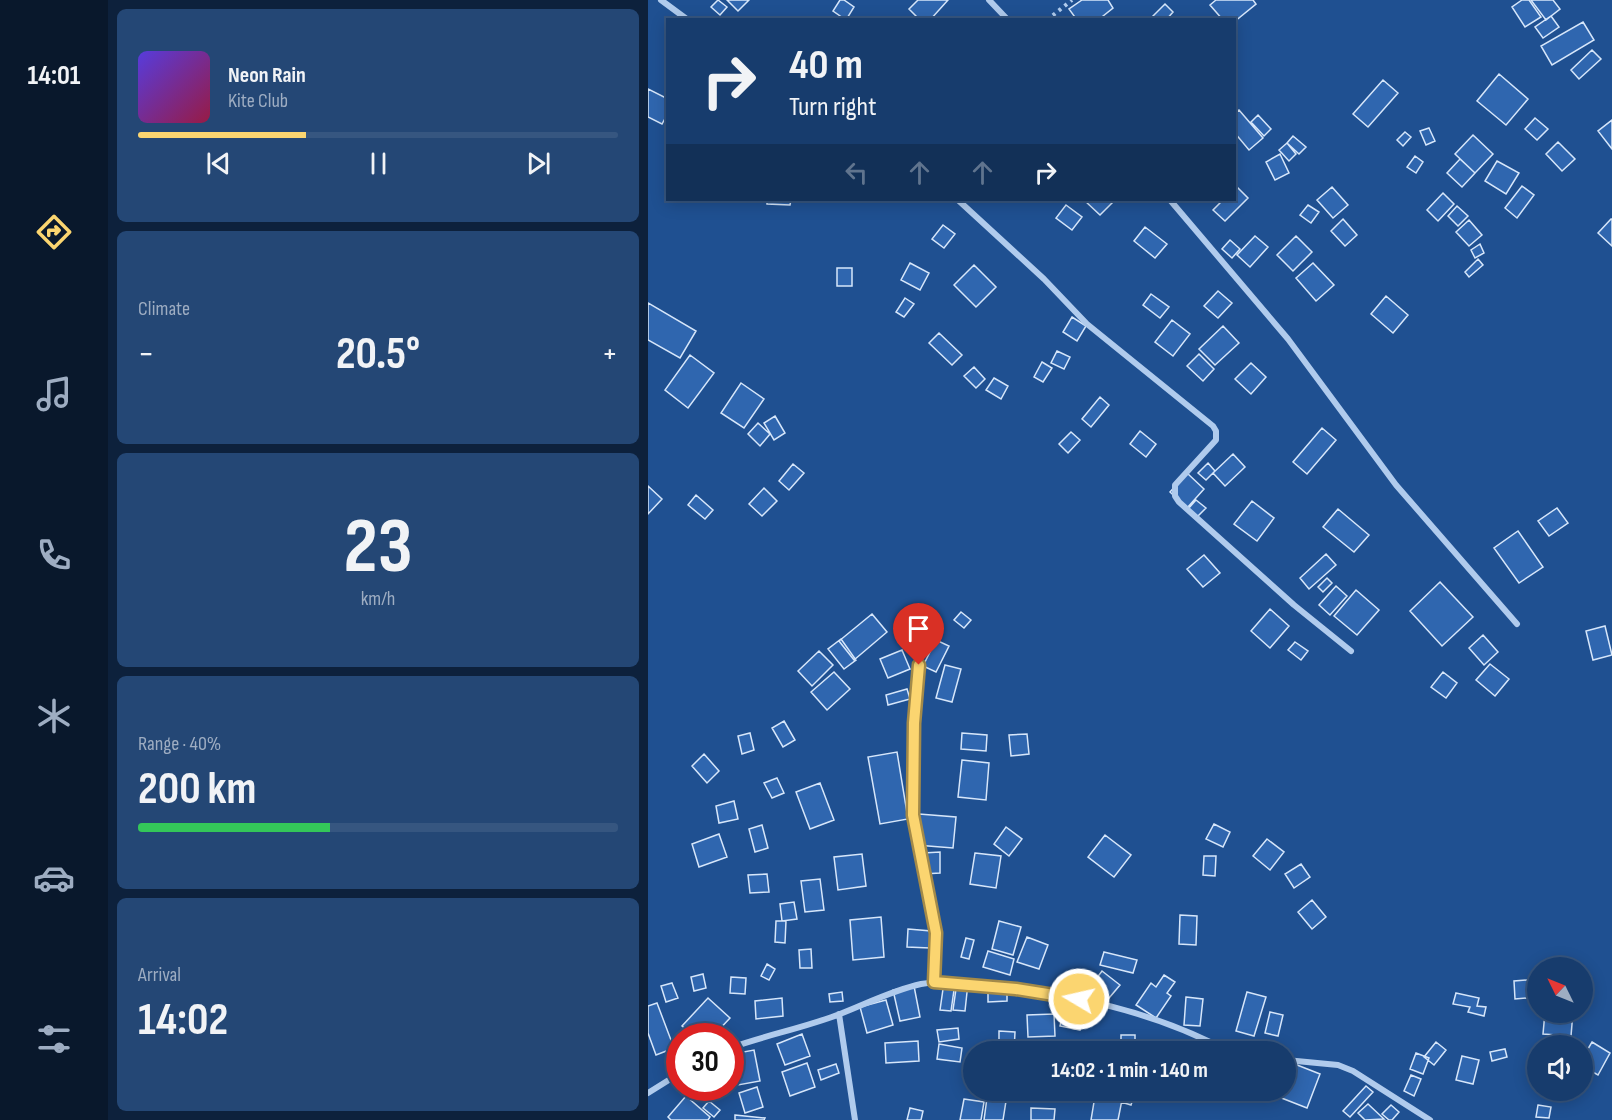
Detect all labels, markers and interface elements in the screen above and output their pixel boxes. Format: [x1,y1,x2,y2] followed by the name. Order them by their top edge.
[789,40,863,91] text: 40 m
[690,42,768,120] icon: right
[28,60,80,92] text: 14:01
[228,62,306,89] text: Neon Rain
[228,89,288,113] text: Kite Club
[789,91,876,123] text: Turn right
[202,147,235,180] icon: previous
[362,147,395,180] icon: pause
[522,147,555,180] icon: next
[840,156,873,189] icon: left
[903,156,936,189] icon: ahead
[966,156,999,189] icon: ahead
[1029,156,1062,189] icon: right
[33,211,75,253] icon: directions
[138,297,190,321] text: Climate
[336,327,420,382] text: 20.5°
[138,334,154,374] text: −
[602,334,618,374] text: +
[33,373,75,415] icon: music
[343,501,413,594] text: 23
[33,534,75,576] icon: phone
[361,587,395,611] text: km/h
[893,603,944,665] pin
[902,612,935,645] icon: arrive
[33,695,75,737] icon: climate
[138,732,221,756] text: Range · 40%
[138,762,256,817] text: 200 km
[33,857,75,899] icon: car
[1527,957,1593,1023] north arrow
[1527,957,1593,1101] map controls
[138,963,181,987] text: Arrival
[1047,967,1111,1031] position arrow
[138,993,228,1048] text: 14:02
[33,1018,75,1060] icon: filters
[666,1023,744,1101] speed limit sign: 30
[1527,1035,1593,1101] button: sound
[1051,1057,1208,1084] text: 14:02 · 1 min · 140 m

